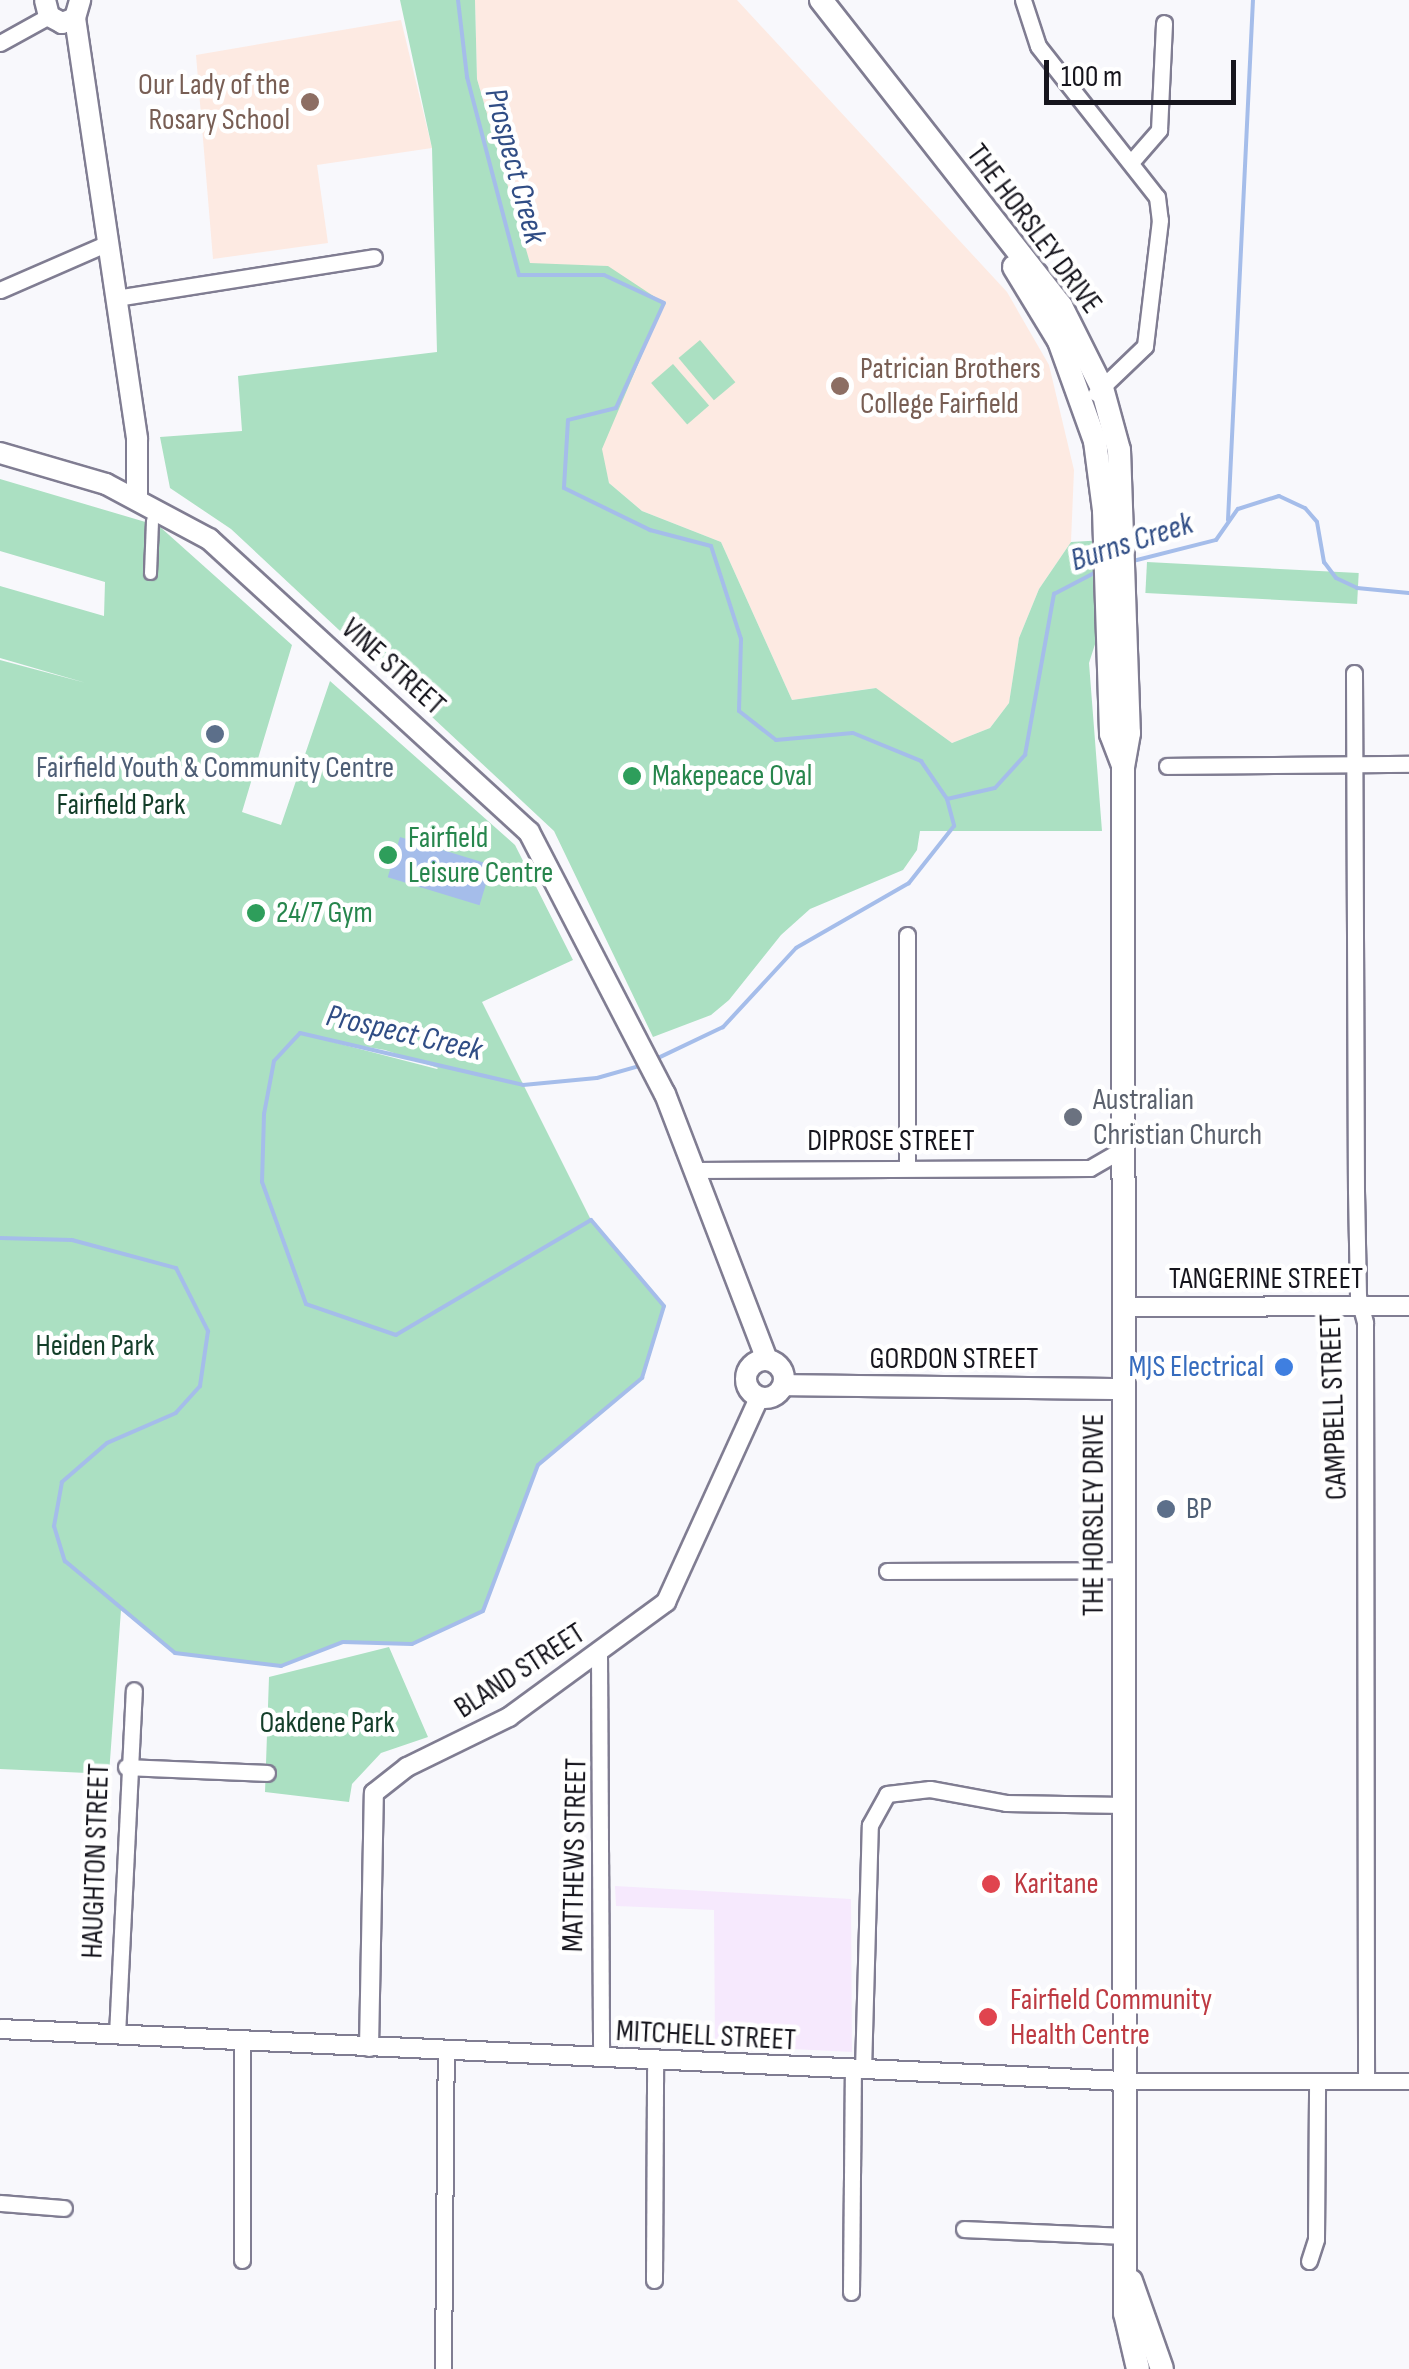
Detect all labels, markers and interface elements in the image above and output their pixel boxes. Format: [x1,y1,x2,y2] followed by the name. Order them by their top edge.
[1049,40,1242,102] scale bar
[1061,59,1122,95] text: 100 m
[138,67,290,138] place label: Our Lady of the Rosary School
[475,84,553,248] water label: Prospect Creek
[299,91,321,113] marker: Our Lady of the Rosary School
[959,137,1109,321] street label: THE HORSLEY DRIVE
[860,351,1041,422] place label: Patrician Brothers College Fairfield
[829,375,851,397] marker: Patrician Brothers College Fairfield
[1066,505,1198,581] water label: Burns Creek
[334,611,452,723] street label: VINE STREET
[204,723,226,745] marker: Fairfield Youth & Community Centre
[36,750,394,786] place label: Fairfield Youth & Community Centre
[652,758,812,794] place label: Makepeace Oval
[621,765,643,787] marker: Makepeace Oval
[57,787,185,823] park label: Fairfield Park
[408,820,553,890] place label: Fairfield Leisure Centre
[377,844,399,866] marker: Fairfield Leisure Centre
[276,895,373,931] place label: 24/7 Gym
[245,902,267,924] marker: 24/7 Gym
[322,997,486,1071] water label: Prospect Creek
[1093,1082,1262,1152] place label: Australian Christian Church
[1062,1106,1084,1128] marker: Australian Christian Church
[807,1123,975,1159] street label: DIPROSE STREET
[1169,1261,1363,1297] street label: TANGERINE STREET
[1313,1313,1355,1501] street label: CAMPBELL STREET
[36,1328,154,1364] park label: Heiden Park
[870,1341,1038,1377] street label: GORDON STREET
[1129,1349,1264,1385] place label: MJS Electrical
[1273,1356,1295,1378] marker: MJS Electrical
[1076,1414,1112,1616] street label: THE HORSLEY DRIVE
[1186,1491,1212,1527] place label: BP
[1155,1498,1177,1520] marker: BP
[448,1616,592,1726] street label: BLAND STREET
[259,1705,395,1741] park label: Oakdene Park
[555,1758,595,1952] street label: MATTHEWS STREET
[75,1763,117,1959] street label: HAUGHTON STREET
[1014,1866,1099,1902] place label: Karitane
[978,1871,1004,1897] marker: Karitane
[1010,1982,1212,2052] place label: Fairfield Community Health Centre
[975,2004,1001,2030] marker: Fairfield Community Health Centre
[615,2013,797,2059] street label: MITCHELL STREET

